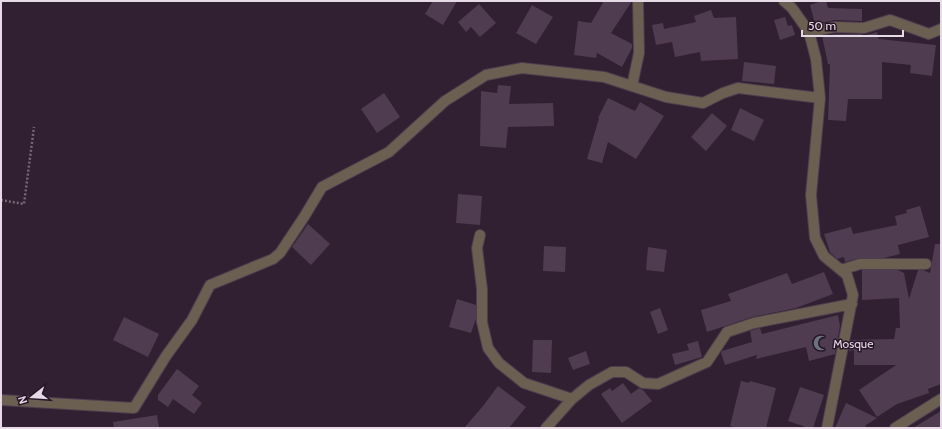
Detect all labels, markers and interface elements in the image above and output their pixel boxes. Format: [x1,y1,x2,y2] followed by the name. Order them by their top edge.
[802,12,903,38] scale bar
[808,18,836,33] text: 50 m
[812,334,830,352] mosque icon: Mosque
[833,336,873,351] place label: Mosque
[12,377,52,417] north arrow
[15,394,30,406] text: N

